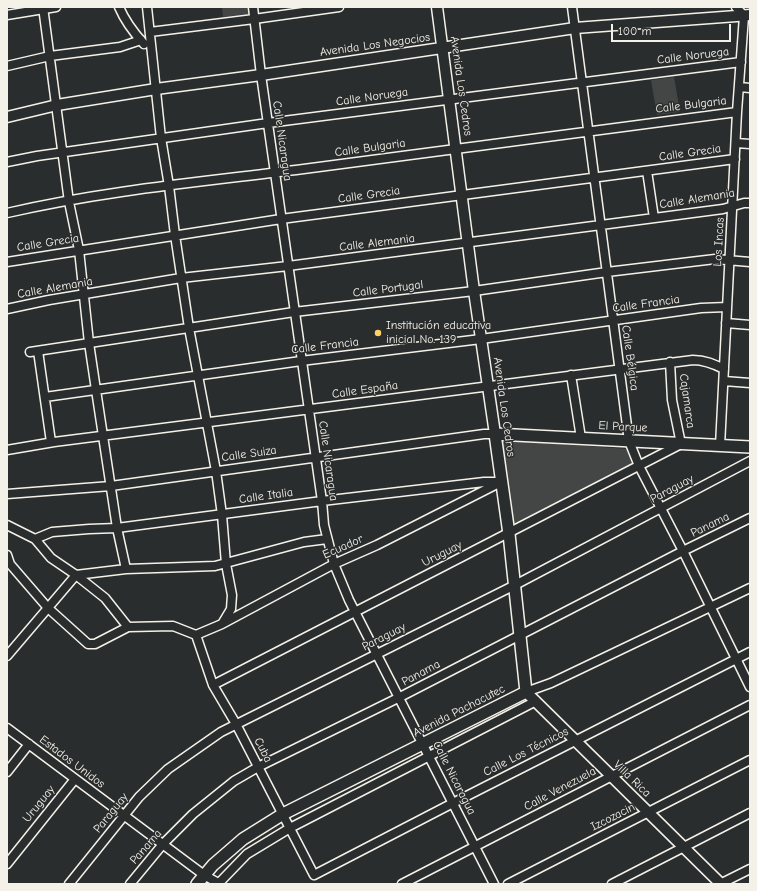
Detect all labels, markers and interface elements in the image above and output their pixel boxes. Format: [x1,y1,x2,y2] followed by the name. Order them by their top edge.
[613,16,733,42] scale bar
[618,24,651,38] text: 100 m
[319,30,431,60] street label: Avenida Los Negocios
[447,35,475,137] street label: Avenida Los Cedros
[656,44,730,68] street label: Calle Noruega
[335,85,409,109] street label: Calle Noruega
[655,94,727,116] street label: Calle Bulgaria
[269,100,295,182] street label: Calle Nicaragua
[334,136,406,160] street label: Calle Bulgaria
[658,142,722,164] street label: Calle Grecia
[337,184,401,206] street label: Calle Grecia
[658,186,736,212] street label: Calle Alemania
[711,217,727,267] street label: Los Incas
[16,231,80,255] street label: Calle Grecia
[338,231,416,255] street label: Calle Alemania
[16,274,94,302] street label: Calle Alemania
[352,278,424,300] street label: Calle Portugal
[611,292,681,316] street label: Calle Francia
[386,319,491,347] place label: Institución educativa inicial No. 139
[618,324,642,392] street label: Calle Bélgica
[373,328,383,338] marker: Institución educativa inicial No. 139
[290,335,360,357] street label: Calle Francia
[490,356,518,458] street label: Avenida Los Cedros
[676,373,698,429] street label: Cajamarca
[331,378,399,402] street label: Calle España
[598,419,648,435] street label: El Parque
[315,420,341,502] street label: Calle Nicaragua
[221,443,277,465] street label: Calle Suiza
[648,472,696,506] street label: Paraguay
[238,485,294,507] street label: Calle Italia
[688,509,732,541] street label: Panama
[321,532,365,562] street label: Ecuador
[419,538,465,570] street label: Uruguay
[360,620,408,654] street label: Paraguay
[399,657,443,689] street label: Panama
[411,682,507,740] street label: Avenida Pachacutec
[481,724,571,780] street label: Calle Los Técnicos
[36,733,108,791] street label: Estados Unidos
[251,735,275,765] street label: Cuba
[429,739,479,817] street label: Calle Nicaragua
[610,758,654,800] street label: Villa Rica
[522,764,598,814] street label: Calle Venezuela
[20,783,58,825] street label: Uruguay
[91,790,131,836] street label: Paraguay
[588,800,638,834] street label: Izcozacin
[127,827,165,867] street label: Panama

